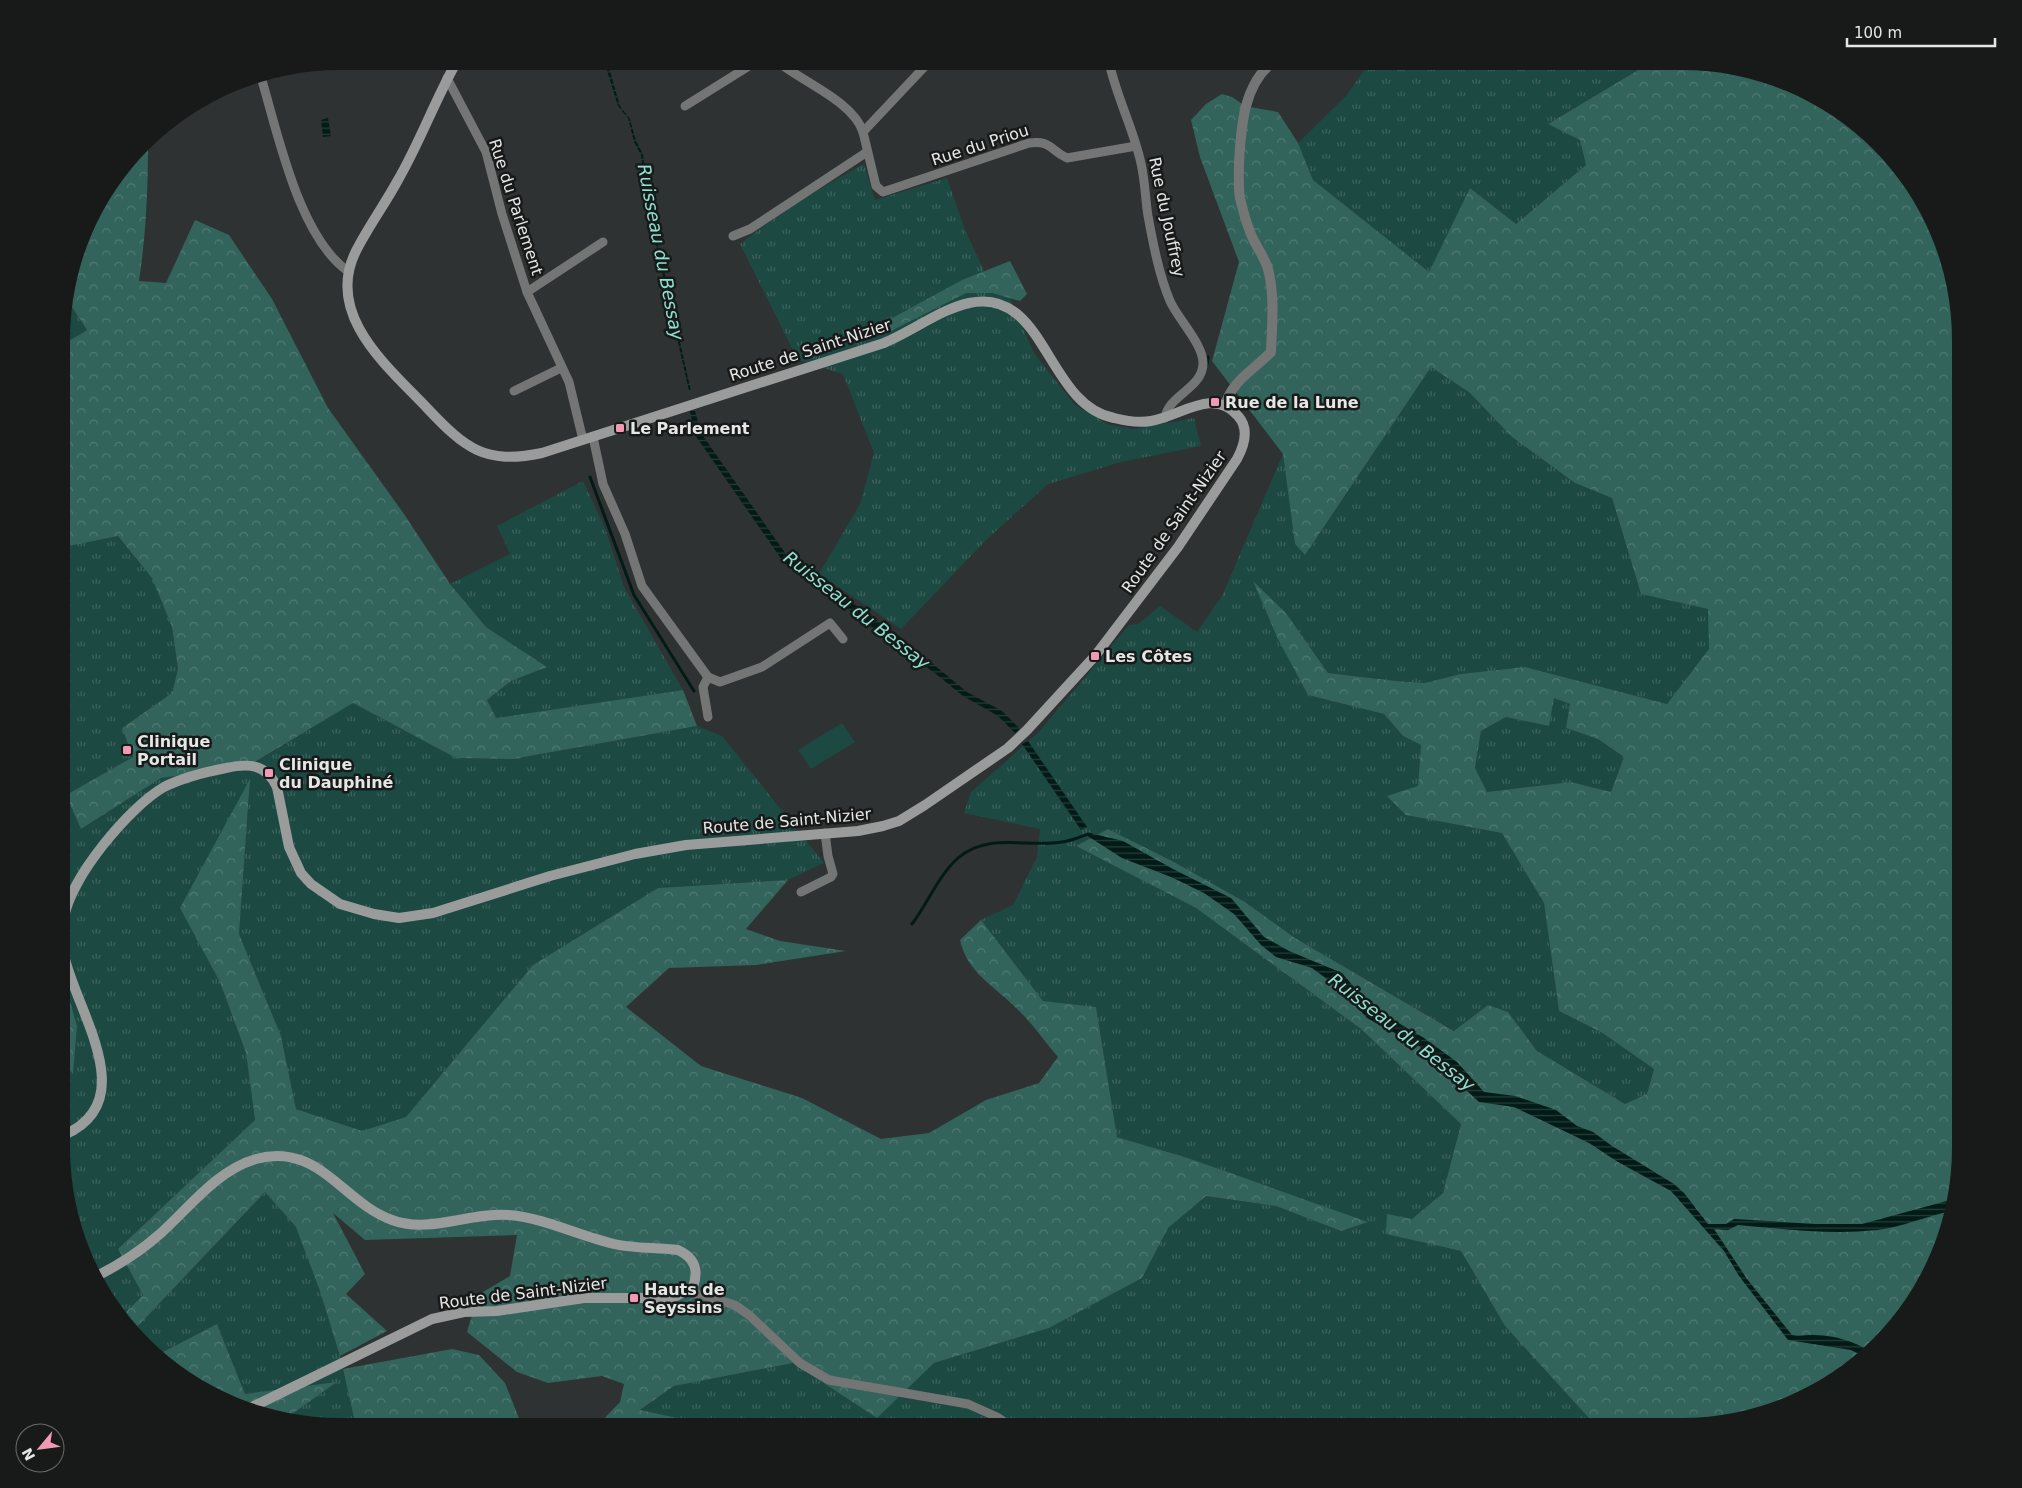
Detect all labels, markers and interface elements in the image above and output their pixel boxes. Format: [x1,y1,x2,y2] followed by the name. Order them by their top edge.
[1847,15,1994,47] scale bar
[1854,24,1902,42] text: 100 m
[929,120,1031,170] street label: Rue du Priou
[485,136,547,278] street label: Rue du Parlement
[1145,155,1189,279] street label: Rue du Jouffrey
[634,162,688,342] water label: Ruisseau du Bessay
[727,315,894,385] street label: Route de Saint-Nizier
[1225,393,1359,412] place label: Rue de la Lune
[1209,396,1221,408] marker: Rue de la Lune
[630,419,750,438] place label: Le Parlement
[614,422,626,434] marker: Le Parlement
[1118,447,1230,597] street label: Route de Saint-Nizier
[780,547,934,674] water label: Ruisseau du Bessay
[1105,647,1192,666] place label: Les Côtes
[1089,650,1101,662] marker: Les Côtes
[137,732,210,769] place label: Clinique Portail
[121,744,133,756] marker: Clinique Portail
[279,755,394,792] place label: Clinique du Dauphiné
[263,767,275,779] marker: Clinique du Dauphiné
[702,804,872,838] street label: Route de Saint-Nizier
[1325,969,1479,1096] water label: Ruisseau du Bessay
[438,1273,608,1313] street label: Route de Saint-Nizier
[644,1280,725,1317] place label: Hauts de Seyssins
[628,1292,640,1304] marker: Hauts de Seyssins
[15,1423,65,1473] north arrow
[19,1445,38,1463] text: N

